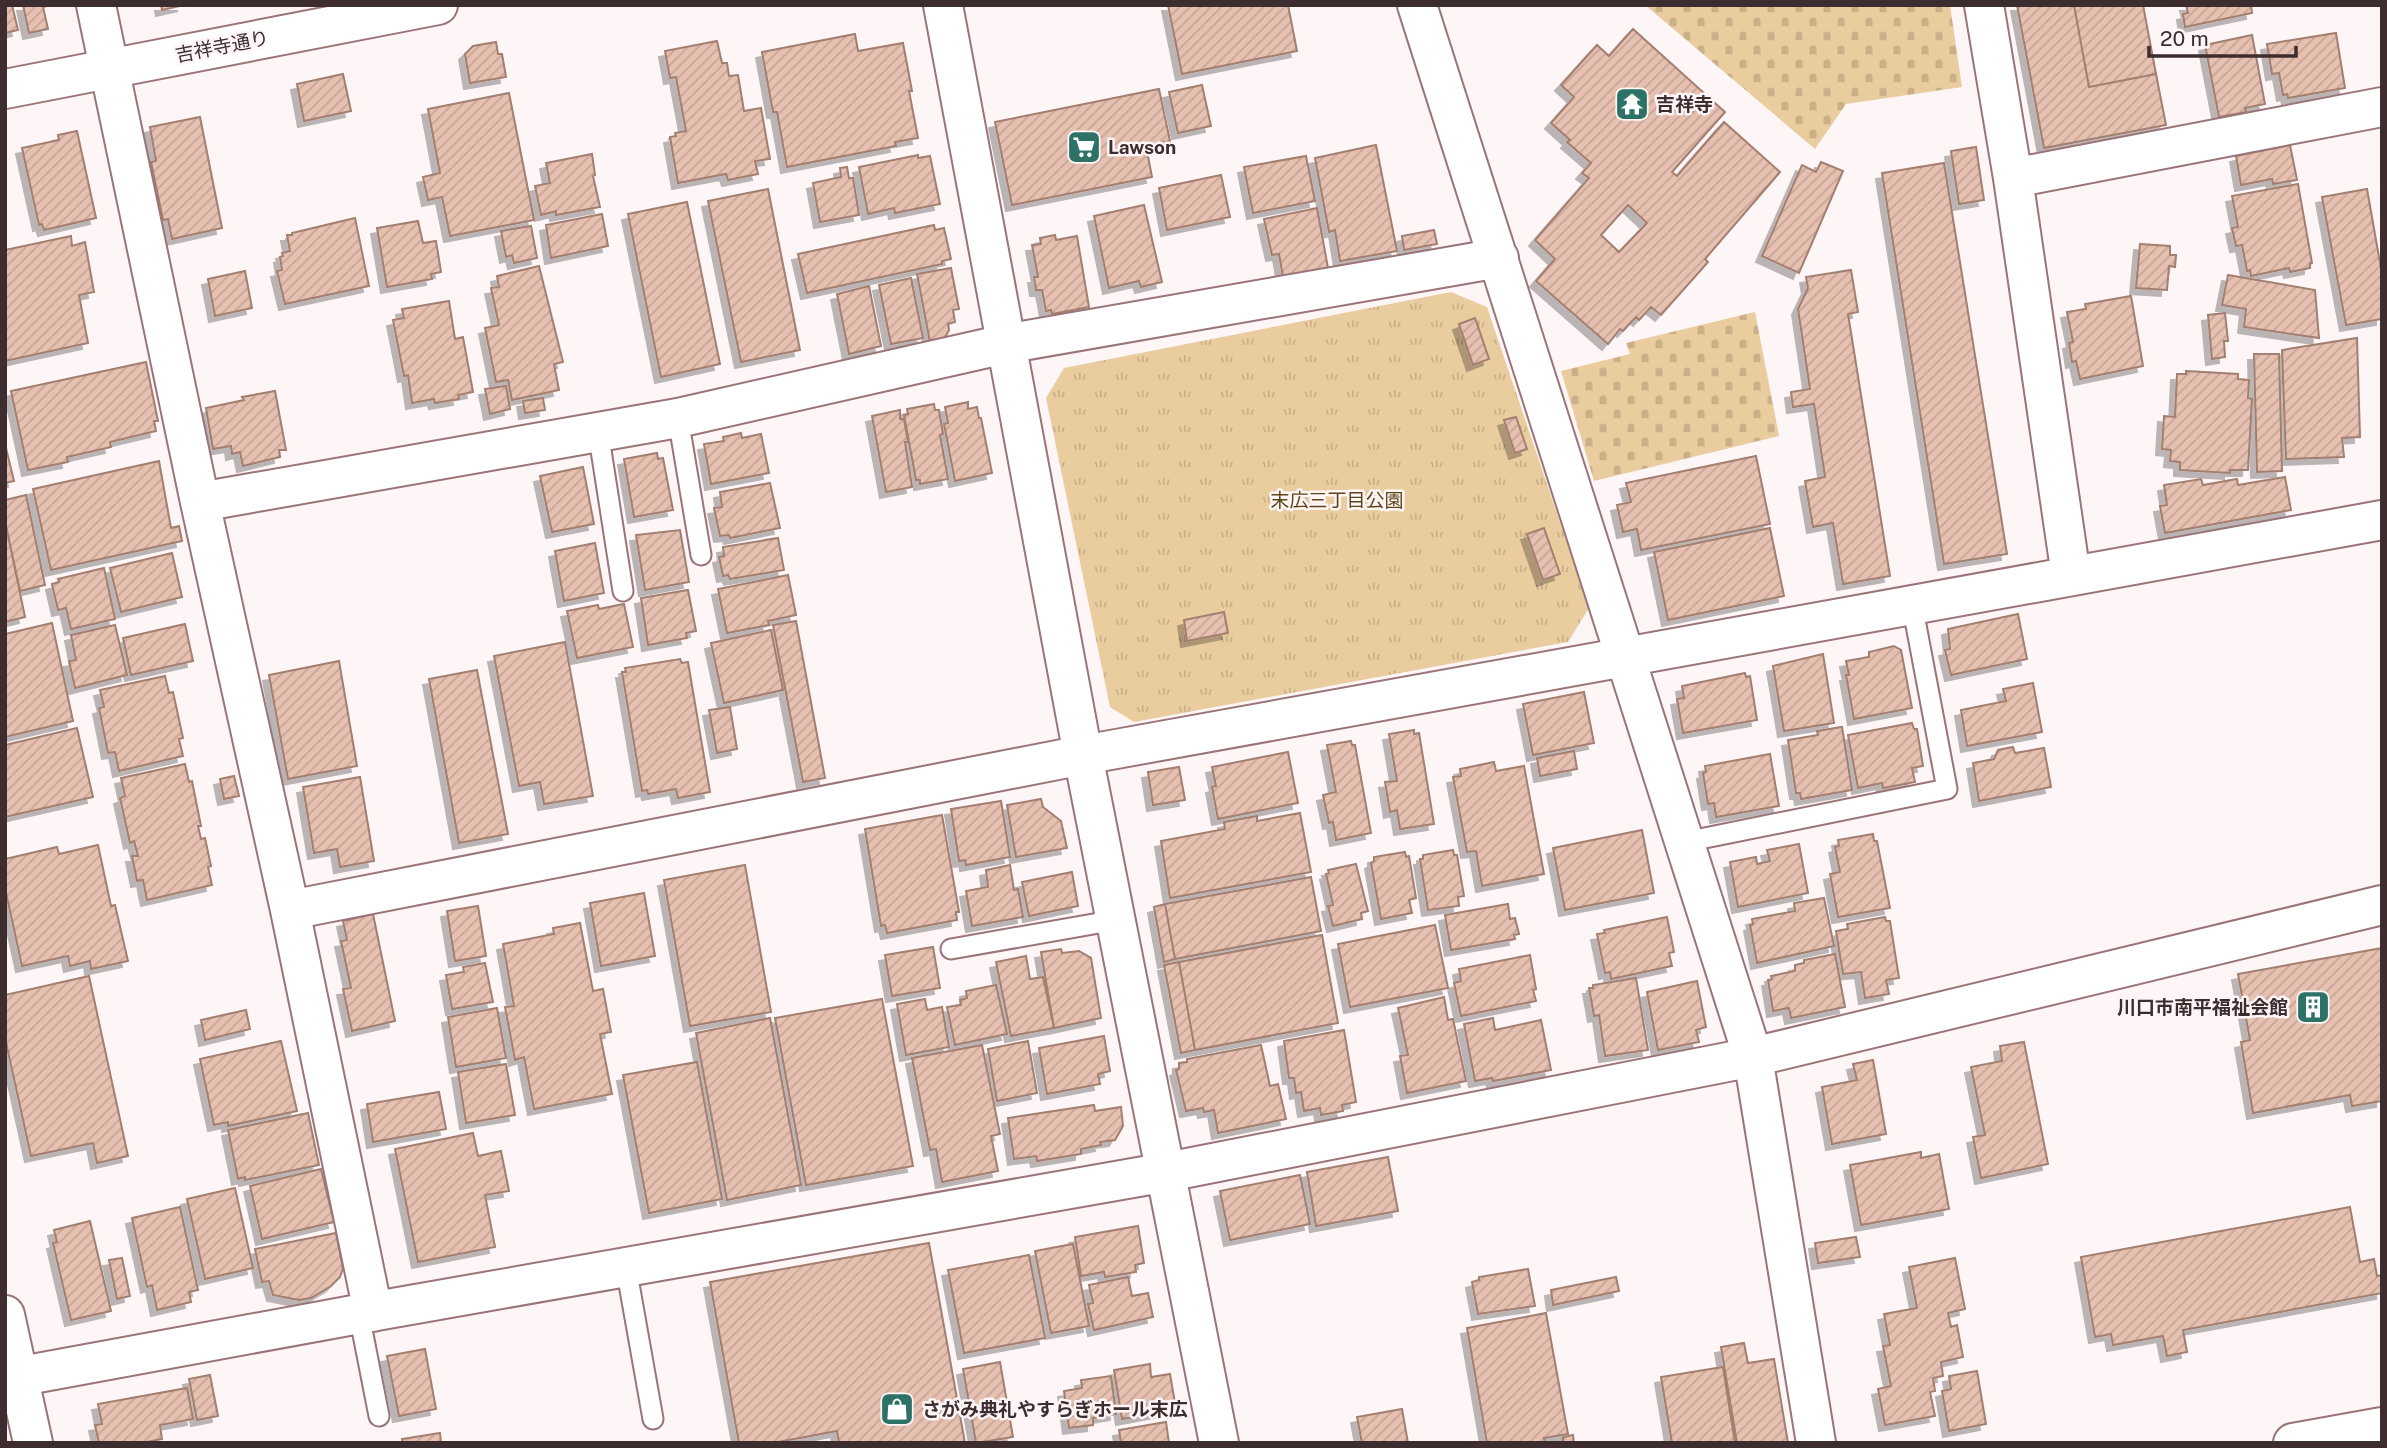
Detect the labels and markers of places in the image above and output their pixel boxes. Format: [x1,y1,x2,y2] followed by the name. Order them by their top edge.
[1613,85,1651,123] temple icon: 吉祥寺
[1656,93,1713,115] place label: 吉祥寺
[1065,128,1103,166] supermarket icon: Lawson
[1108,136,1176,158] place label: Lawson
[2294,988,2332,1026] building icon: 川口市南平福祉会館
[2117,996,2288,1018] place label: 川口市南平福祉会館
[878,1390,916,1428] shop icon: さがみ典礼やすらぎホール末広
[922,1398,1188,1420] place label: さがみ典礼やすらぎホール末広

